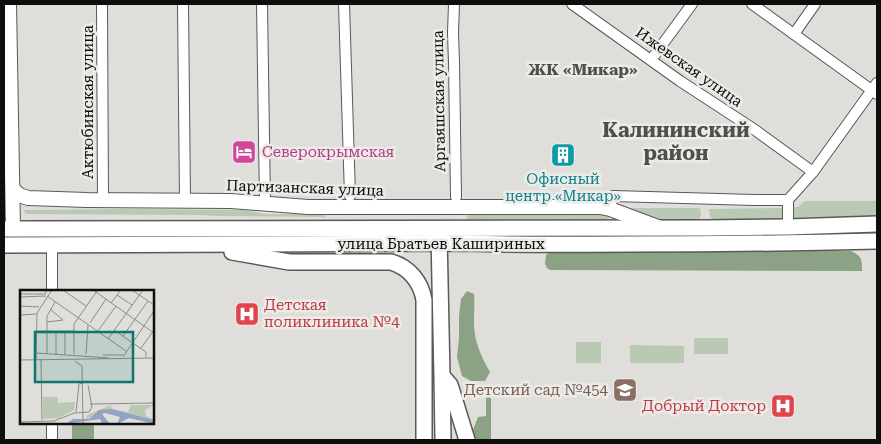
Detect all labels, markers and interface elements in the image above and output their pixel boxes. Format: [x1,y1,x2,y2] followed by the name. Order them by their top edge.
[632,23,746,111] street label: Ижевская улица
[79,25,97,179] street label: Актюбинская улица
[429,30,449,172] street label: Аргаяшская улица
[528,60,638,79] district label: ЖК «Микар»
[602,118,750,165] district label: Калининский район
[231,139,257,165] hotel icon: Северокрымская
[550,142,576,168] building icon: Офисный центр «Микар»
[262,143,394,161] place label: Северокрымская
[505,170,621,205] place label: Офисный центр «Микар»
[226,176,384,200] street label: Партизанская улица
[337,235,545,253] street label: улица Братьев Кашириных
[20,290,154,424] inset map
[264,296,400,331] place label: Детская поликлиника №4
[234,301,260,327] hospital icon: Детская поликлиника №4
[612,377,638,403] school or university icon: Детский сад №454
[464,381,609,399] place label: Детский сад №454
[770,393,796,419] hospital icon: Добрый Доктор
[642,397,766,415] place label: Добрый Доктор

